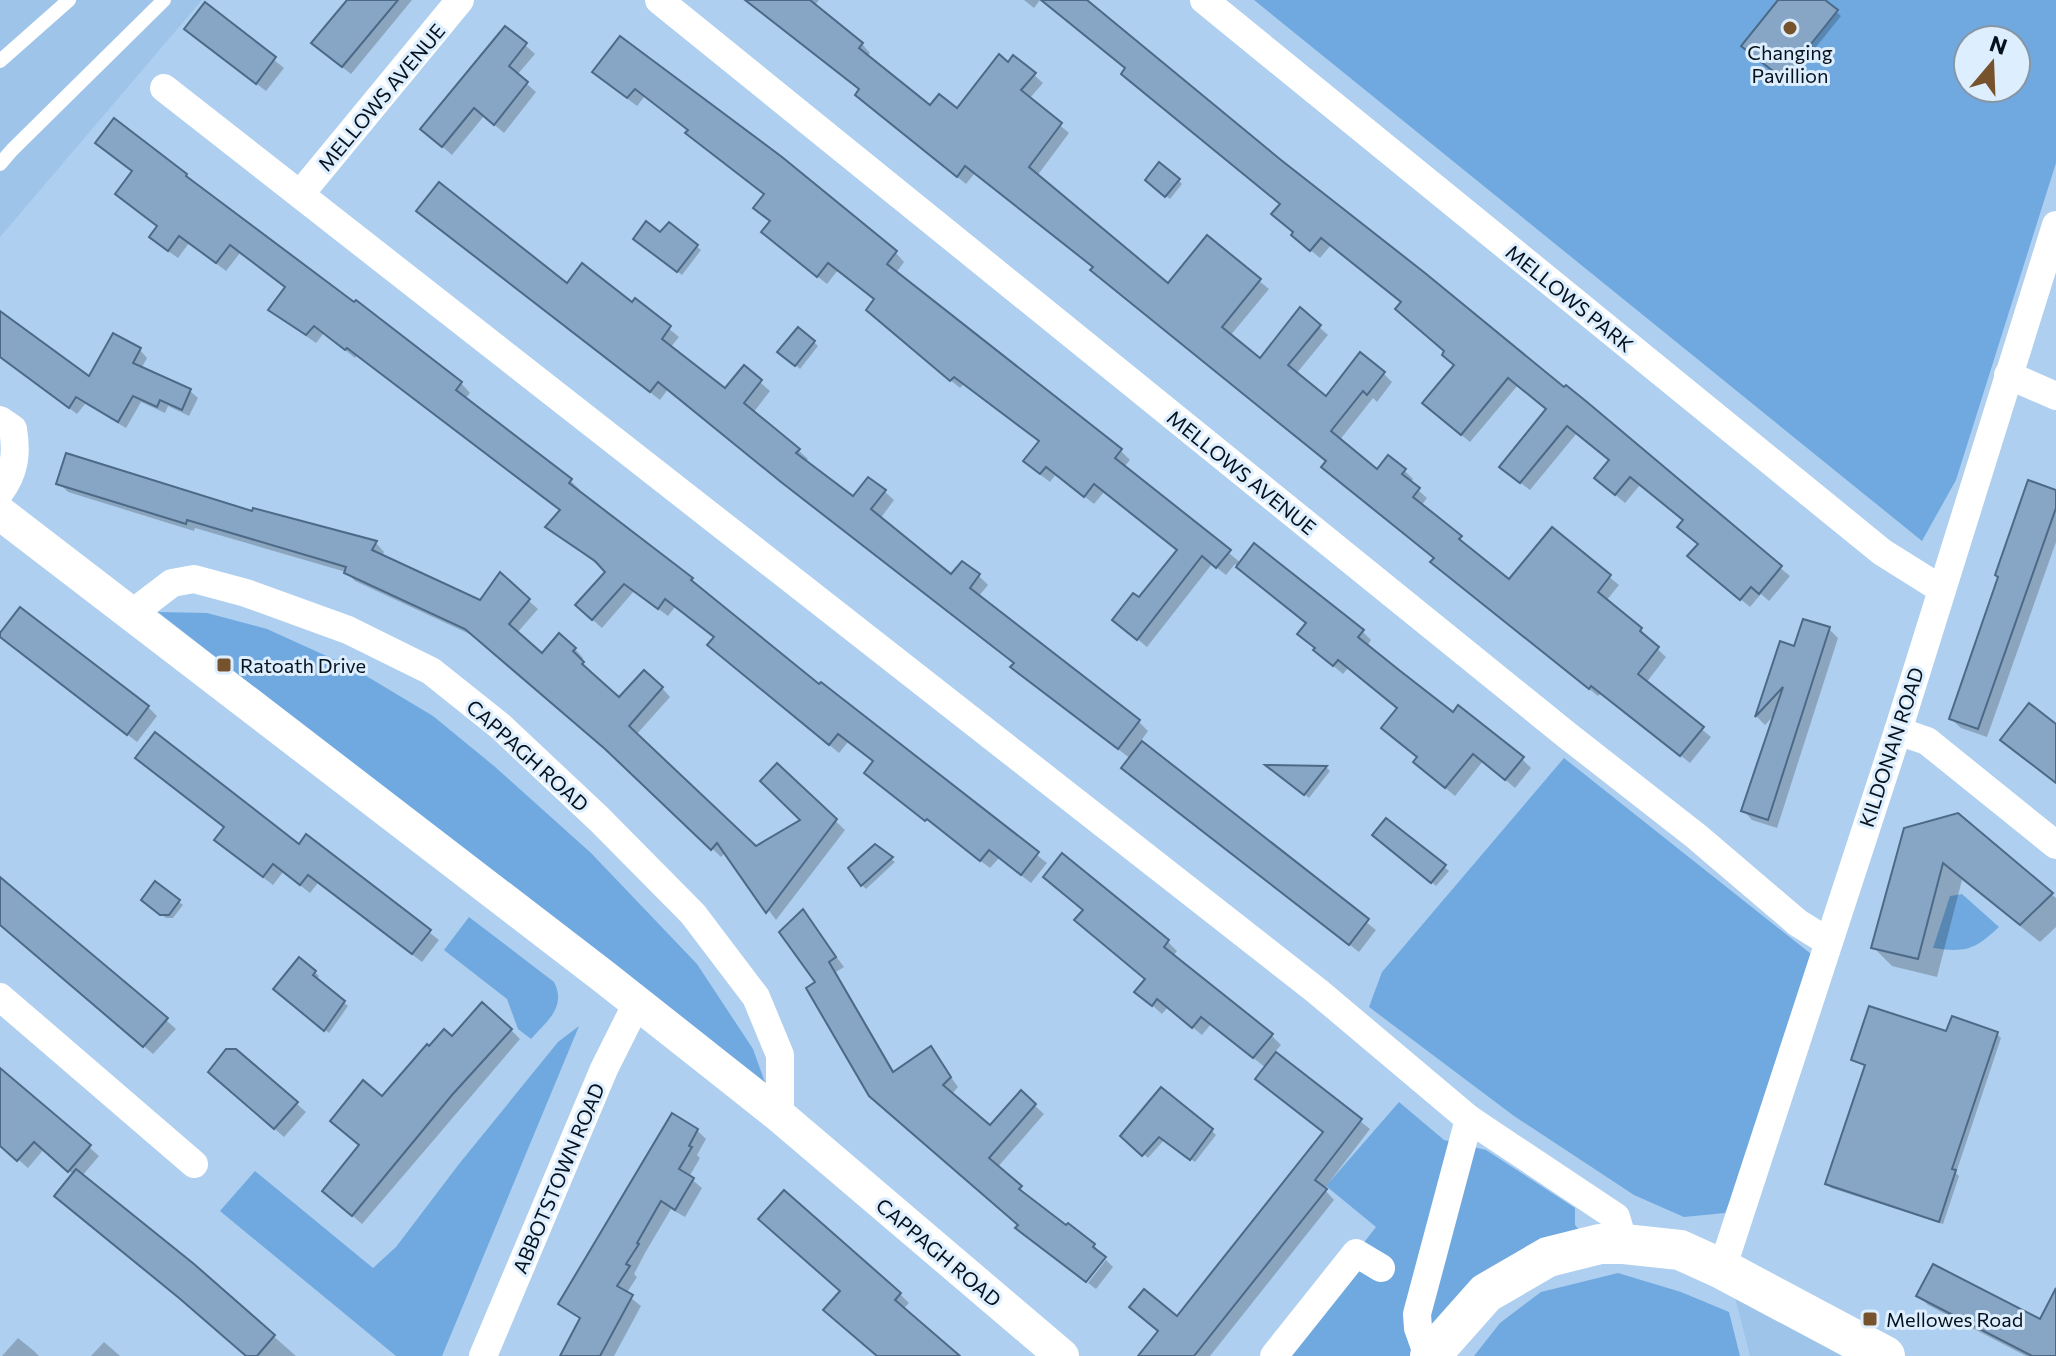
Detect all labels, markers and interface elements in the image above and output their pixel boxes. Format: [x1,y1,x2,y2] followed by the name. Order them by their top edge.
[313,19,449,175] street label: MELLOWS AVENUE
[1781,19,1799,37] marker: Changing Pavillion
[1952,24,2032,104] north arrow
[1986,29,2011,60] text: N
[1747,40,1833,87] place label: Changing Pavillion
[1501,239,1639,357] street label: MELLOWS PARK
[1163,405,1321,539] street label: MELLOWS AVENUE
[240,653,366,677] place label: Ratoath Drive
[215,656,233,674] marker: Ratoath Drive
[1854,664,1928,830] street label: KILDONAN ROAD
[462,694,594,816] street label: CAPPAGH ROAD
[507,1079,609,1277] street label: ABBOTSTOWN ROAD
[872,1193,1006,1311] street label: CAPPAGH ROAD
[1886,1307,2023,1331] place label: Mellowes Road
[1861,1310,1879,1328] marker: Mellowes Road

